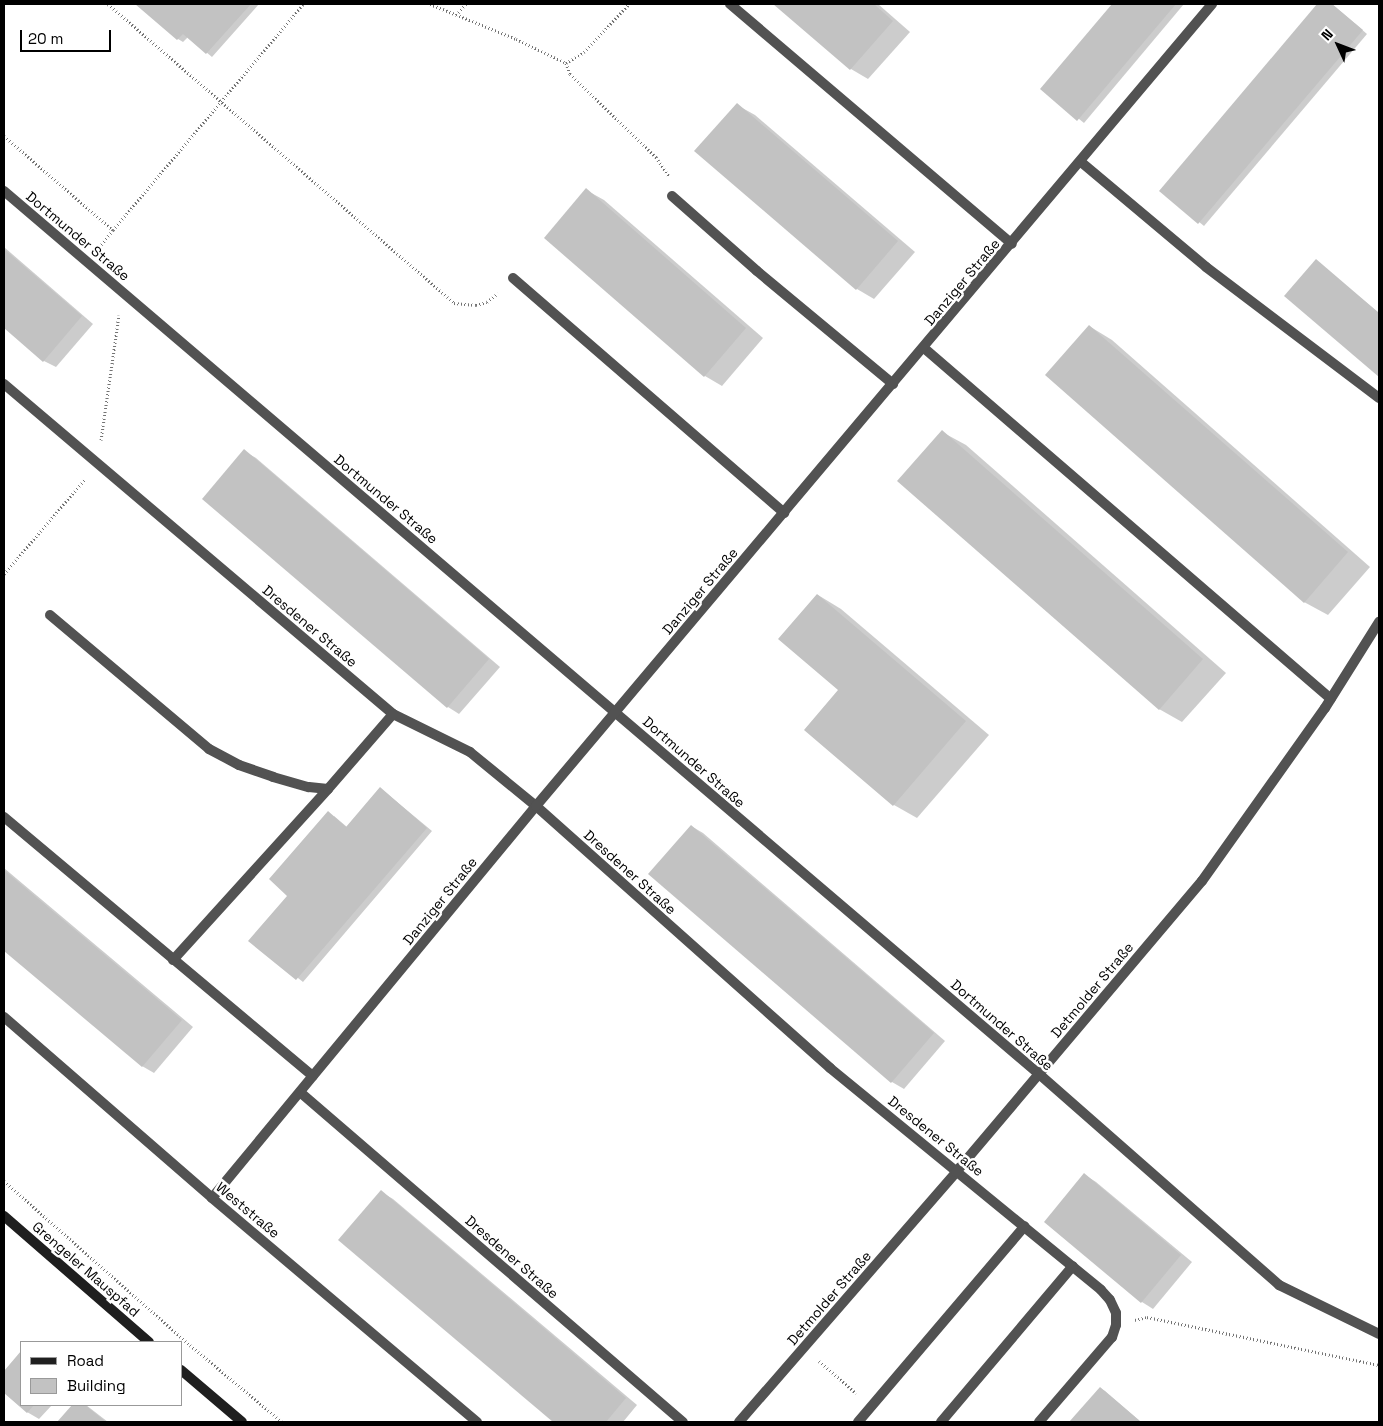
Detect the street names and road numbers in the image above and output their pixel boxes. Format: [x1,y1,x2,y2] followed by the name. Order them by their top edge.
[23,188,133,284] street label: Dortmunder Straße
[921,235,1003,329] street label: Danziger Straße
[331,451,441,547] street label: Dortmunder Straße
[659,544,741,638] street label: Danziger Straße
[259,582,361,670] street label: Dresdener Straße
[639,713,749,811] street label: Dortmunder Straße
[580,826,680,918] street label: Dresdener Straße
[399,854,481,948] street label: Danziger Straße
[1047,939,1137,1041] street label: Detmolder Straße
[947,976,1057,1074] street label: Dortmunder Straße
[885,1092,987,1180] street label: Dresdener Straße
[213,1179,283,1241] street label: Weststraße
[462,1212,562,1302] street label: Dresdener Straße
[29,1218,143,1320] street label: Grengeler Mauspfad
[784,1247,874,1349] street label: Detmolder Straße

